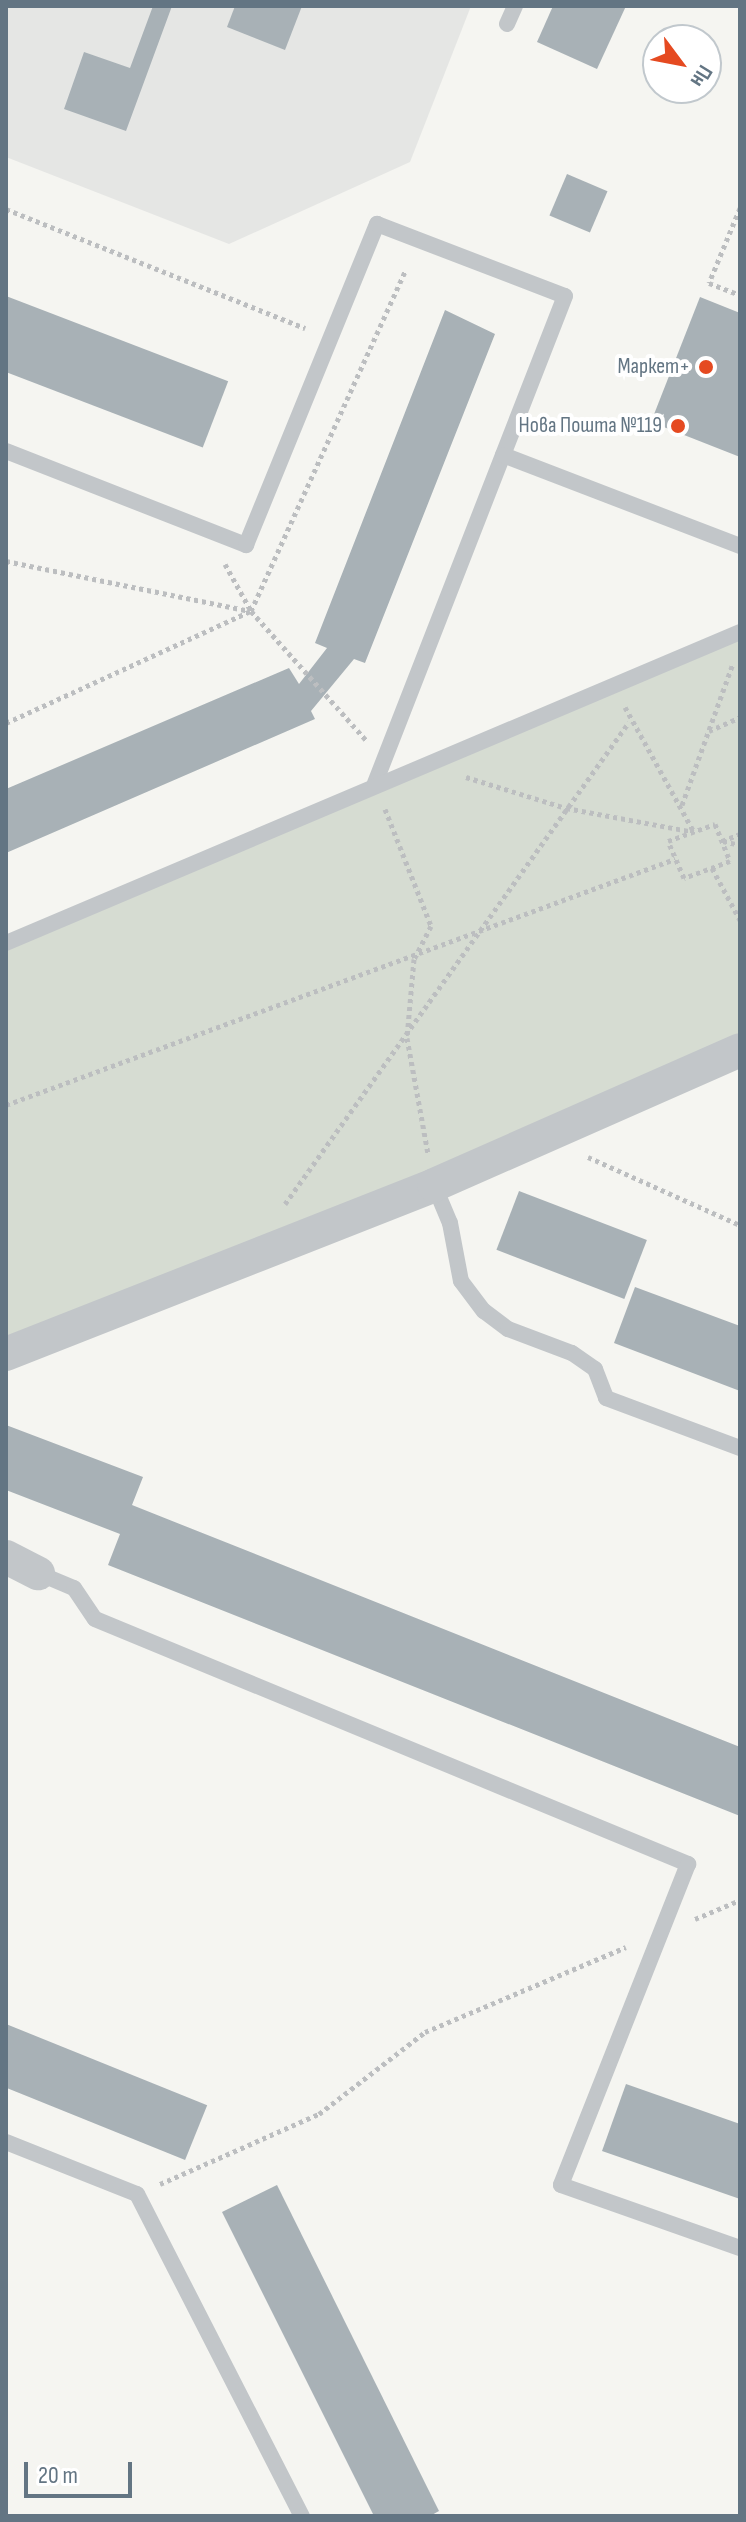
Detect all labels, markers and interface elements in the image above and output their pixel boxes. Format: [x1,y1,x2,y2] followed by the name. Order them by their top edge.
[642,24,722,104] north arrow
[684,60,718,92] text: Пн
[618,354,690,380] place label: Маркет+
[697,358,715,376] marker: Маркет+
[519,413,662,439] place label: Нова Пошта №119
[669,417,687,435] marker: Нова Пошта №119
[28,2446,136,2496] scale bar
[38,2461,78,2490] text: 20 m

